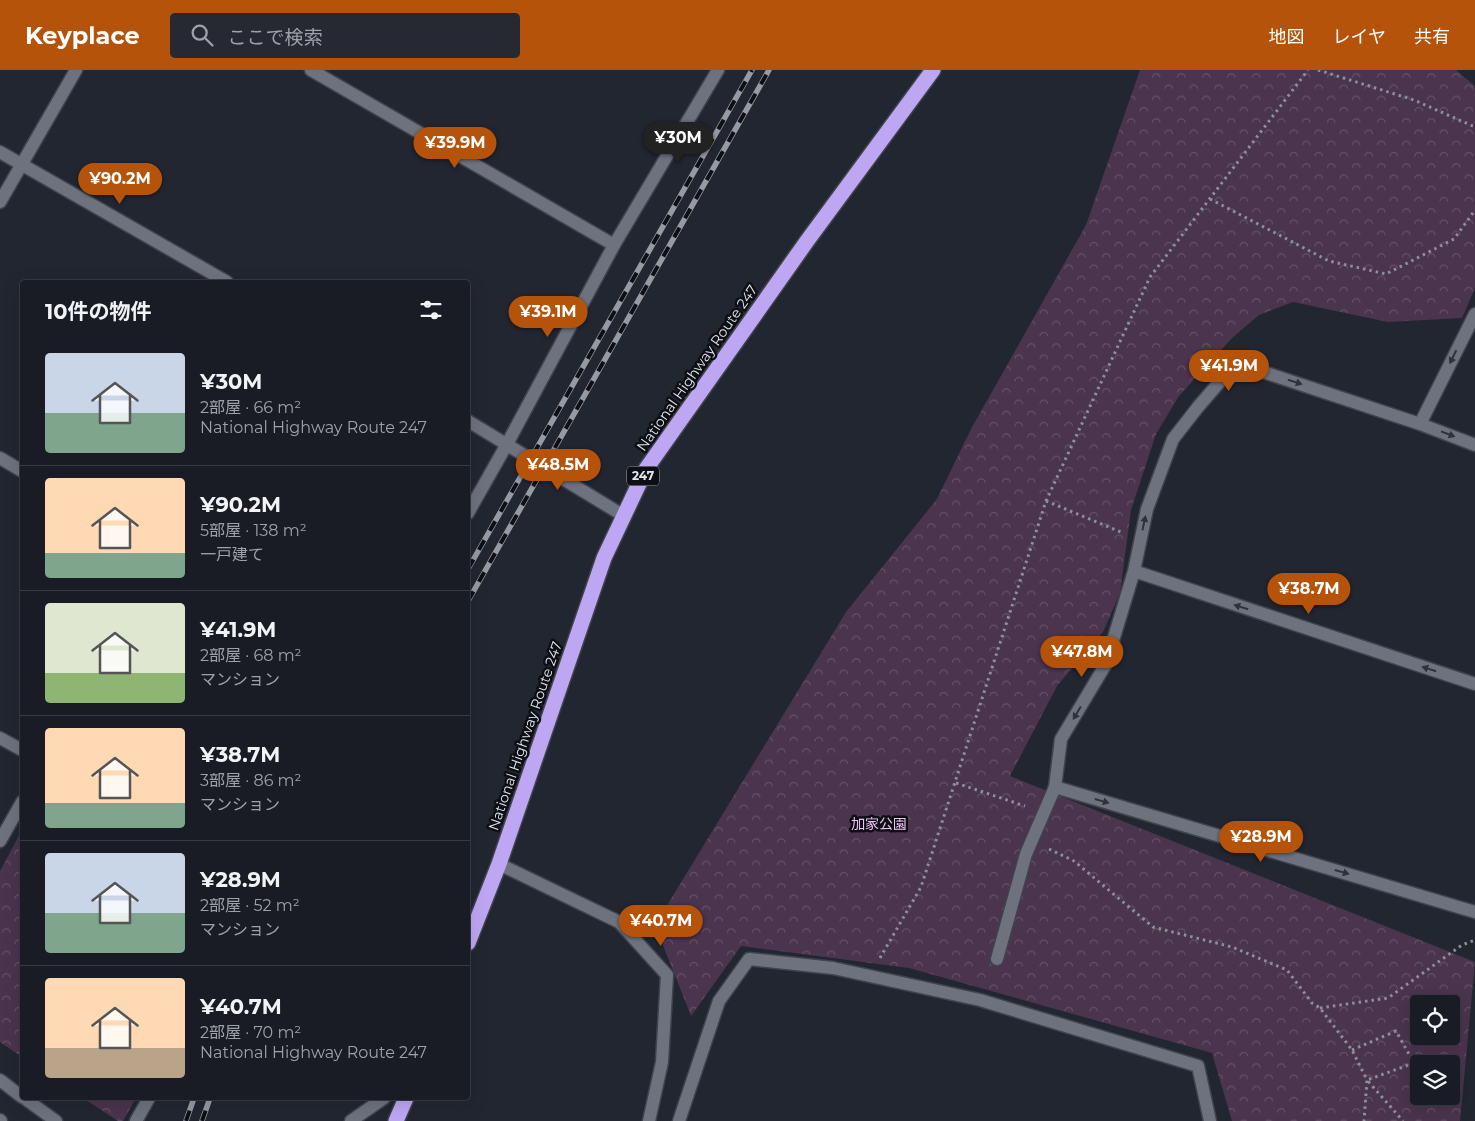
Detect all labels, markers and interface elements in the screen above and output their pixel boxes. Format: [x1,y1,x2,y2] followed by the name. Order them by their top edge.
[170,13,520,58] search box
[25,21,140,50] text: Keyplace
[188,21,216,49] icon: search
[228,26,323,49] text: ここで検索
[1269,26,1305,48] text: 地図
[1333,26,1386,48] text: レイヤ
[1414,26,1450,48] text: 共有
[648,122,708,164] pin: ¥30M
[414,126,496,169] pin: ¥39.9M
[654,128,702,147] text: ¥30M
[424,133,486,152] text: ¥39.9M
[79,162,161,205] pin: ¥90.2M
[89,169,151,188] text: ¥90.2M
[633,281,761,455] street label: National Highway Route 247
[417,296,445,324] icon: filters
[507,296,589,338] pin: ¥39.1M
[45,299,152,324] text: 10件の物件
[520,302,576,321] text: ¥39.1M
[1188,350,1270,392] pin: ¥41.9M
[1449,350,1457,364] one-way arrow
[1200,356,1258,375] text: ¥41.9M
[200,369,262,394] text: ¥30M
[85,373,145,433] icon: home
[1287,379,1302,387] one-way arrow
[200,398,301,417] text: 2部屋 · 66 m²
[200,418,427,437] text: National Highway Route 247
[1441,430,1456,438] one-way arrow
[517,448,599,491] pin: ¥48.5M
[527,455,589,474] text: ¥48.5M
[627,466,659,486] road number: 247
[200,492,281,517] text: ¥90.2M
[85,498,145,558] icon: home
[1140,516,1148,531] one-way arrow
[200,521,307,540] text: 5部屋 · 138 m²
[200,545,264,564] text: 一戸建て
[1268,572,1350,615] pin: ¥38.7M
[1278,579,1340,598] text: ¥38.7M
[1234,602,1249,610] one-way arrow
[200,617,276,642] text: ¥41.9M
[85,623,145,683] icon: home
[1041,636,1123,678] pin: ¥47.8M
[484,639,566,833] street label: National Highway Route 247
[1051,642,1113,661] text: ¥47.8M
[200,646,302,665] text: 2部屋 · 68 m²
[1421,664,1436,672] one-way arrow
[200,670,280,689] text: マンション
[1072,706,1082,719] one-way arrow
[200,742,280,767] text: ¥38.7M
[85,748,145,808] icon: home
[200,771,301,790] text: 3部屋 · 86 m²
[200,795,280,814] text: マンション
[1094,798,1109,806] one-way arrow
[851,815,907,833] park label: 加家公園
[1220,820,1302,863] pin: ¥28.9M
[1230,827,1292,846] text: ¥28.9M
[200,867,281,892] text: ¥28.9M
[1334,869,1349,877] one-way arrow
[85,873,145,933] icon: home
[200,896,300,915] text: 2部屋 · 52 m²
[620,904,702,947] pin: ¥40.7M
[630,911,692,930] text: ¥40.7M
[200,920,280,939] text: マンション
[200,994,282,1019] text: ¥40.7M
[1410,995,1460,1105] map controls
[1410,995,1460,1045] button: locate
[85,998,145,1058] icon: home
[200,1023,301,1042] text: 2部屋 · 70 m²
[200,1043,427,1062] text: National Highway Route 247
[1410,1055,1460,1105] button: layers

